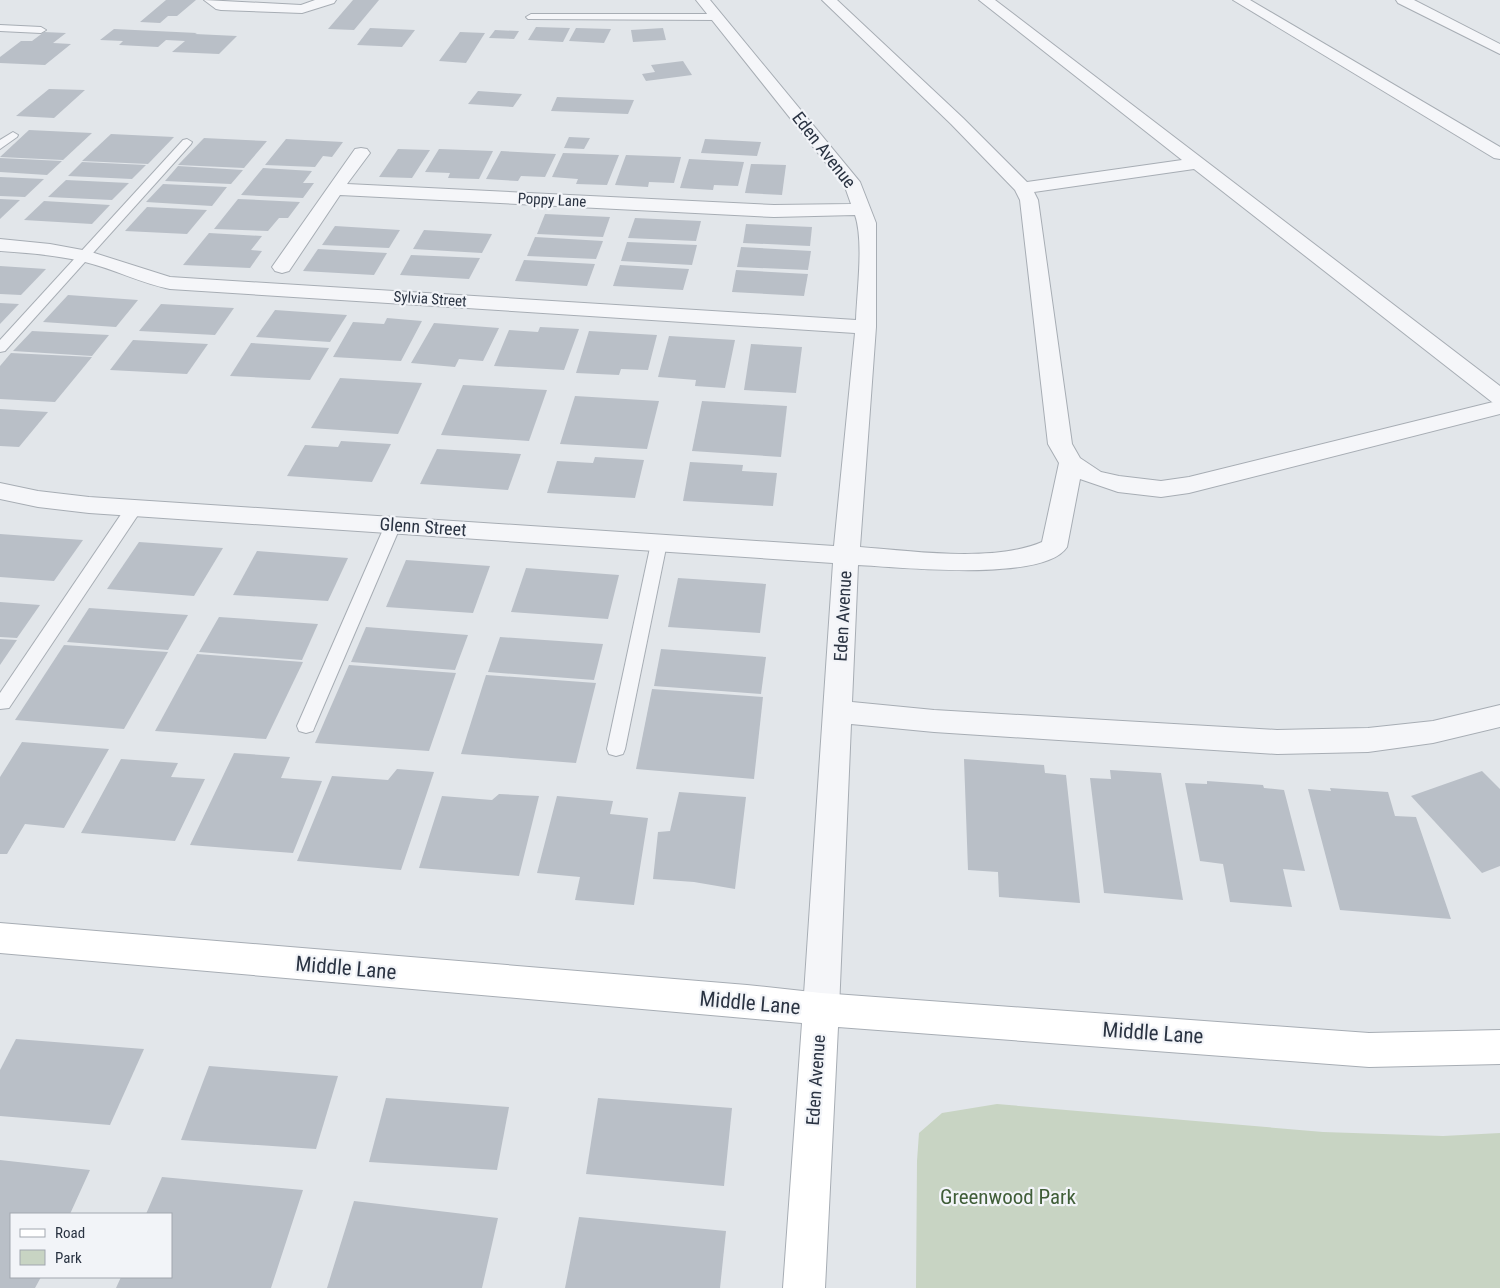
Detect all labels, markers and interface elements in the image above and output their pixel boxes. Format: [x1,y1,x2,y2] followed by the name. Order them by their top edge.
[788,107,861,192] street label: Eden Avenue
[517,189,587,211] street label: Poppy Lane
[393,287,467,311] street label: Sylvia Street
[379,513,467,540] street label: Glenn Street
[830,570,855,662] street label: Eden Avenue
[295,952,398,984] street label: Middle Lane
[699,987,802,1019] street label: Middle Lane
[1102,1018,1204,1049] street label: Middle Lane
[802,1034,829,1126] street label: Eden Avenue
[940,1185,1076,1209] park label: Greenwood Park
[10,1213,172,1278] legend
[55,1224,85,1242] text: Road
[55,1249,82,1267] text: Park

